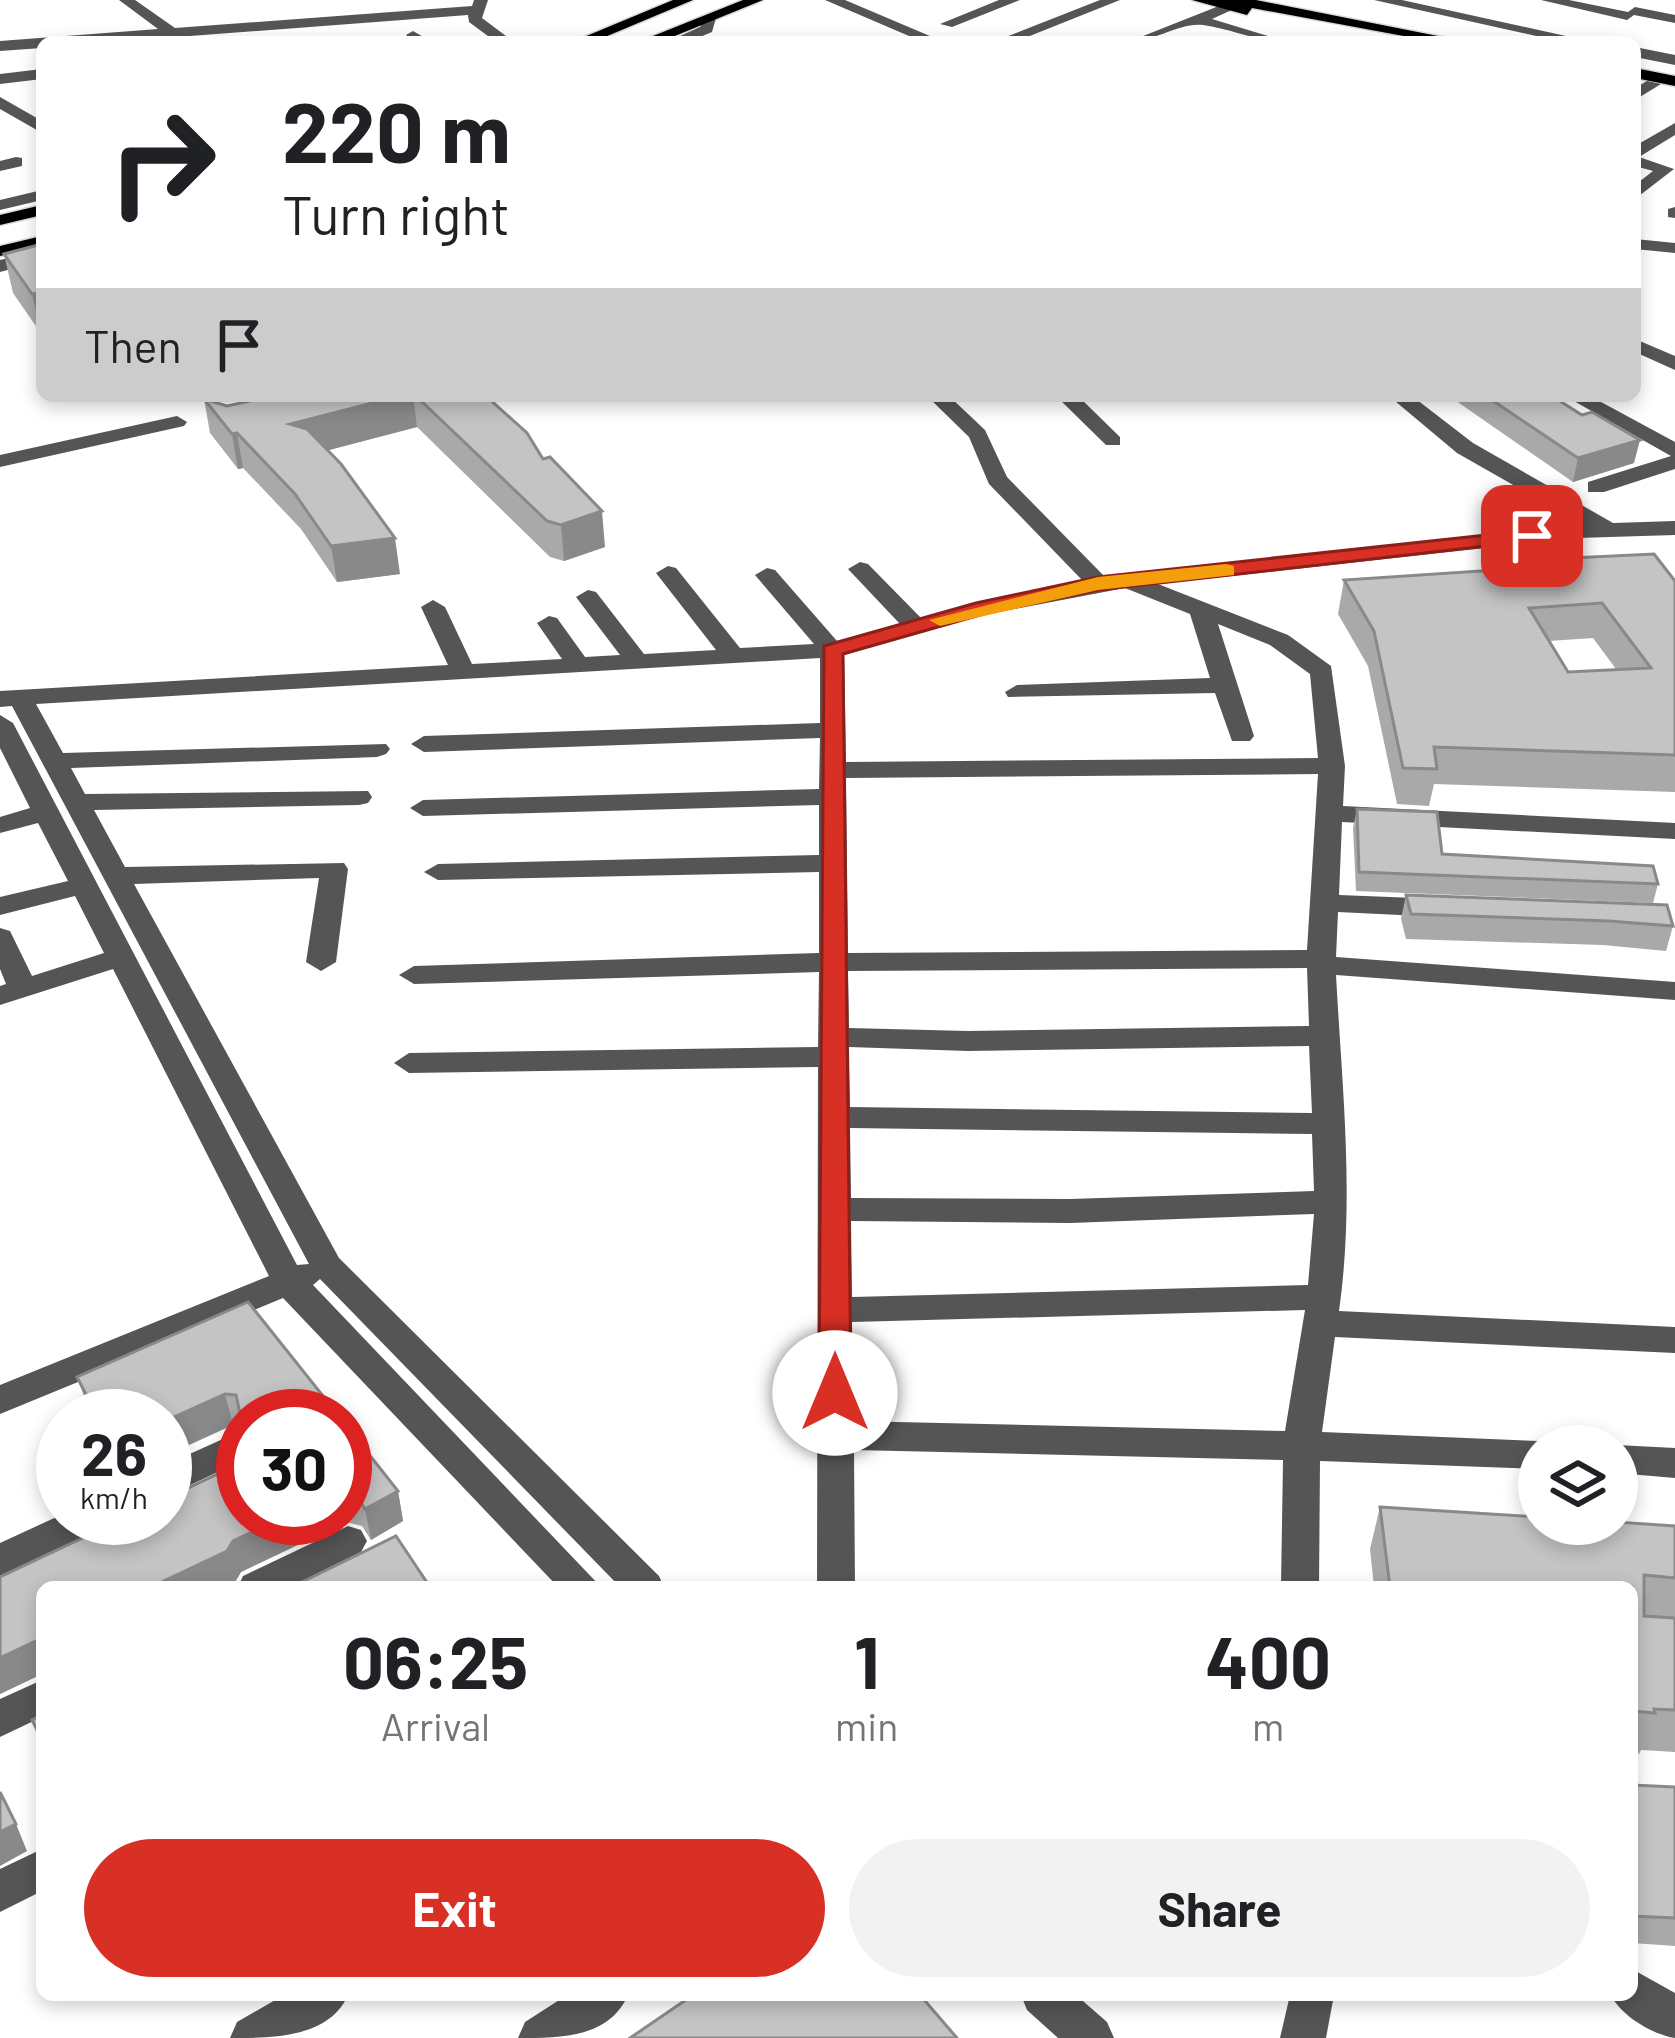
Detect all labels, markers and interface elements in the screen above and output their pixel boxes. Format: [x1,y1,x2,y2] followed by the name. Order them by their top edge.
[282,79,511,180] text: 220 m
[84,84,240,240] icon: right
[282,181,510,246] text: Turn right
[206,312,272,378] icon: arrive
[84,318,182,372] text: Then
[1481,485,1583,587] pin
[1499,503,1565,569] icon: arrive
[772,1330,898,1456] position arrow
[216,1389,372,1545] speed limit sign: 30
[81,1416,147,1488] text: 26
[1518,1425,1638,1545] map controls
[1518,1425,1638,1545] button: layers
[80,1479,148,1515] text: km/h
[343,1617,528,1703] text: 06:25
[854,1617,879,1703] text: 1
[1205,1617,1331,1703] text: 400
[381,1702,490,1749] text: Arrival
[835,1702,898,1749] text: min
[1252,1702,1284,1749] text: m
[84,1839,825,1977] button: Exit
[849,1839,1590,1977] button: Share

